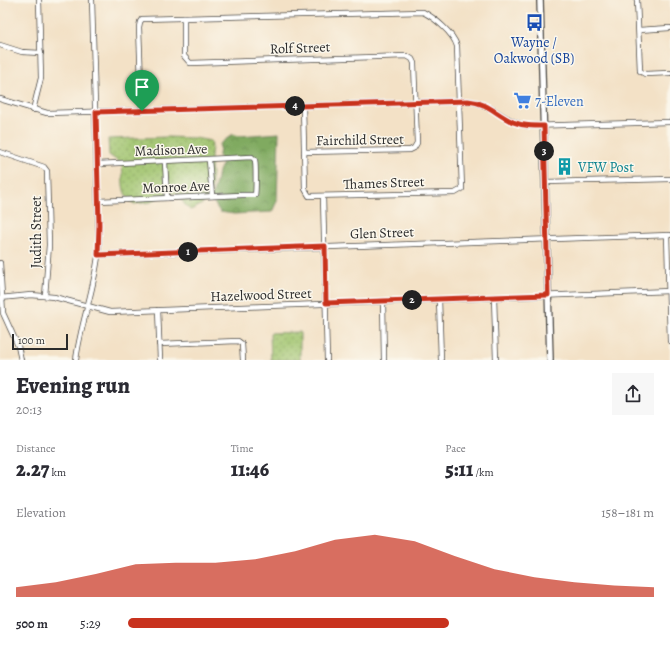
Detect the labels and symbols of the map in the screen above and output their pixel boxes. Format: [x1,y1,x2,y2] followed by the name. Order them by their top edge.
[524,12,544,32] bus stop icon: Wayne / Oakwood (SB)
[494,33,574,68] place label: Wayne / Oakwood (SB)
[270,37,331,59] street label: Rolf Street
[125,70,159,111] pin
[512,91,532,111] supermarket icon: 7-Eleven
[535,92,584,111] place label: 7-Eleven
[285,96,305,116] pin: 4
[316,130,404,150] street label: Fairchild Street
[134,139,208,161] street label: Madison Ave
[534,141,554,161] pin: 3
[555,157,575,177] building icon: VFW Post
[577,158,634,177] place label: VFW Post
[343,172,425,194] street label: Thames Street
[142,176,210,198] street label: Monroe Ave
[27,195,46,268] street label: Judith Street
[350,222,415,244] street label: Glen Street
[178,242,198,262] pin: 1
[210,284,312,306] street label: Hazelwood Street
[402,290,422,310] pin: 2
[12,332,68,351] scale bar

